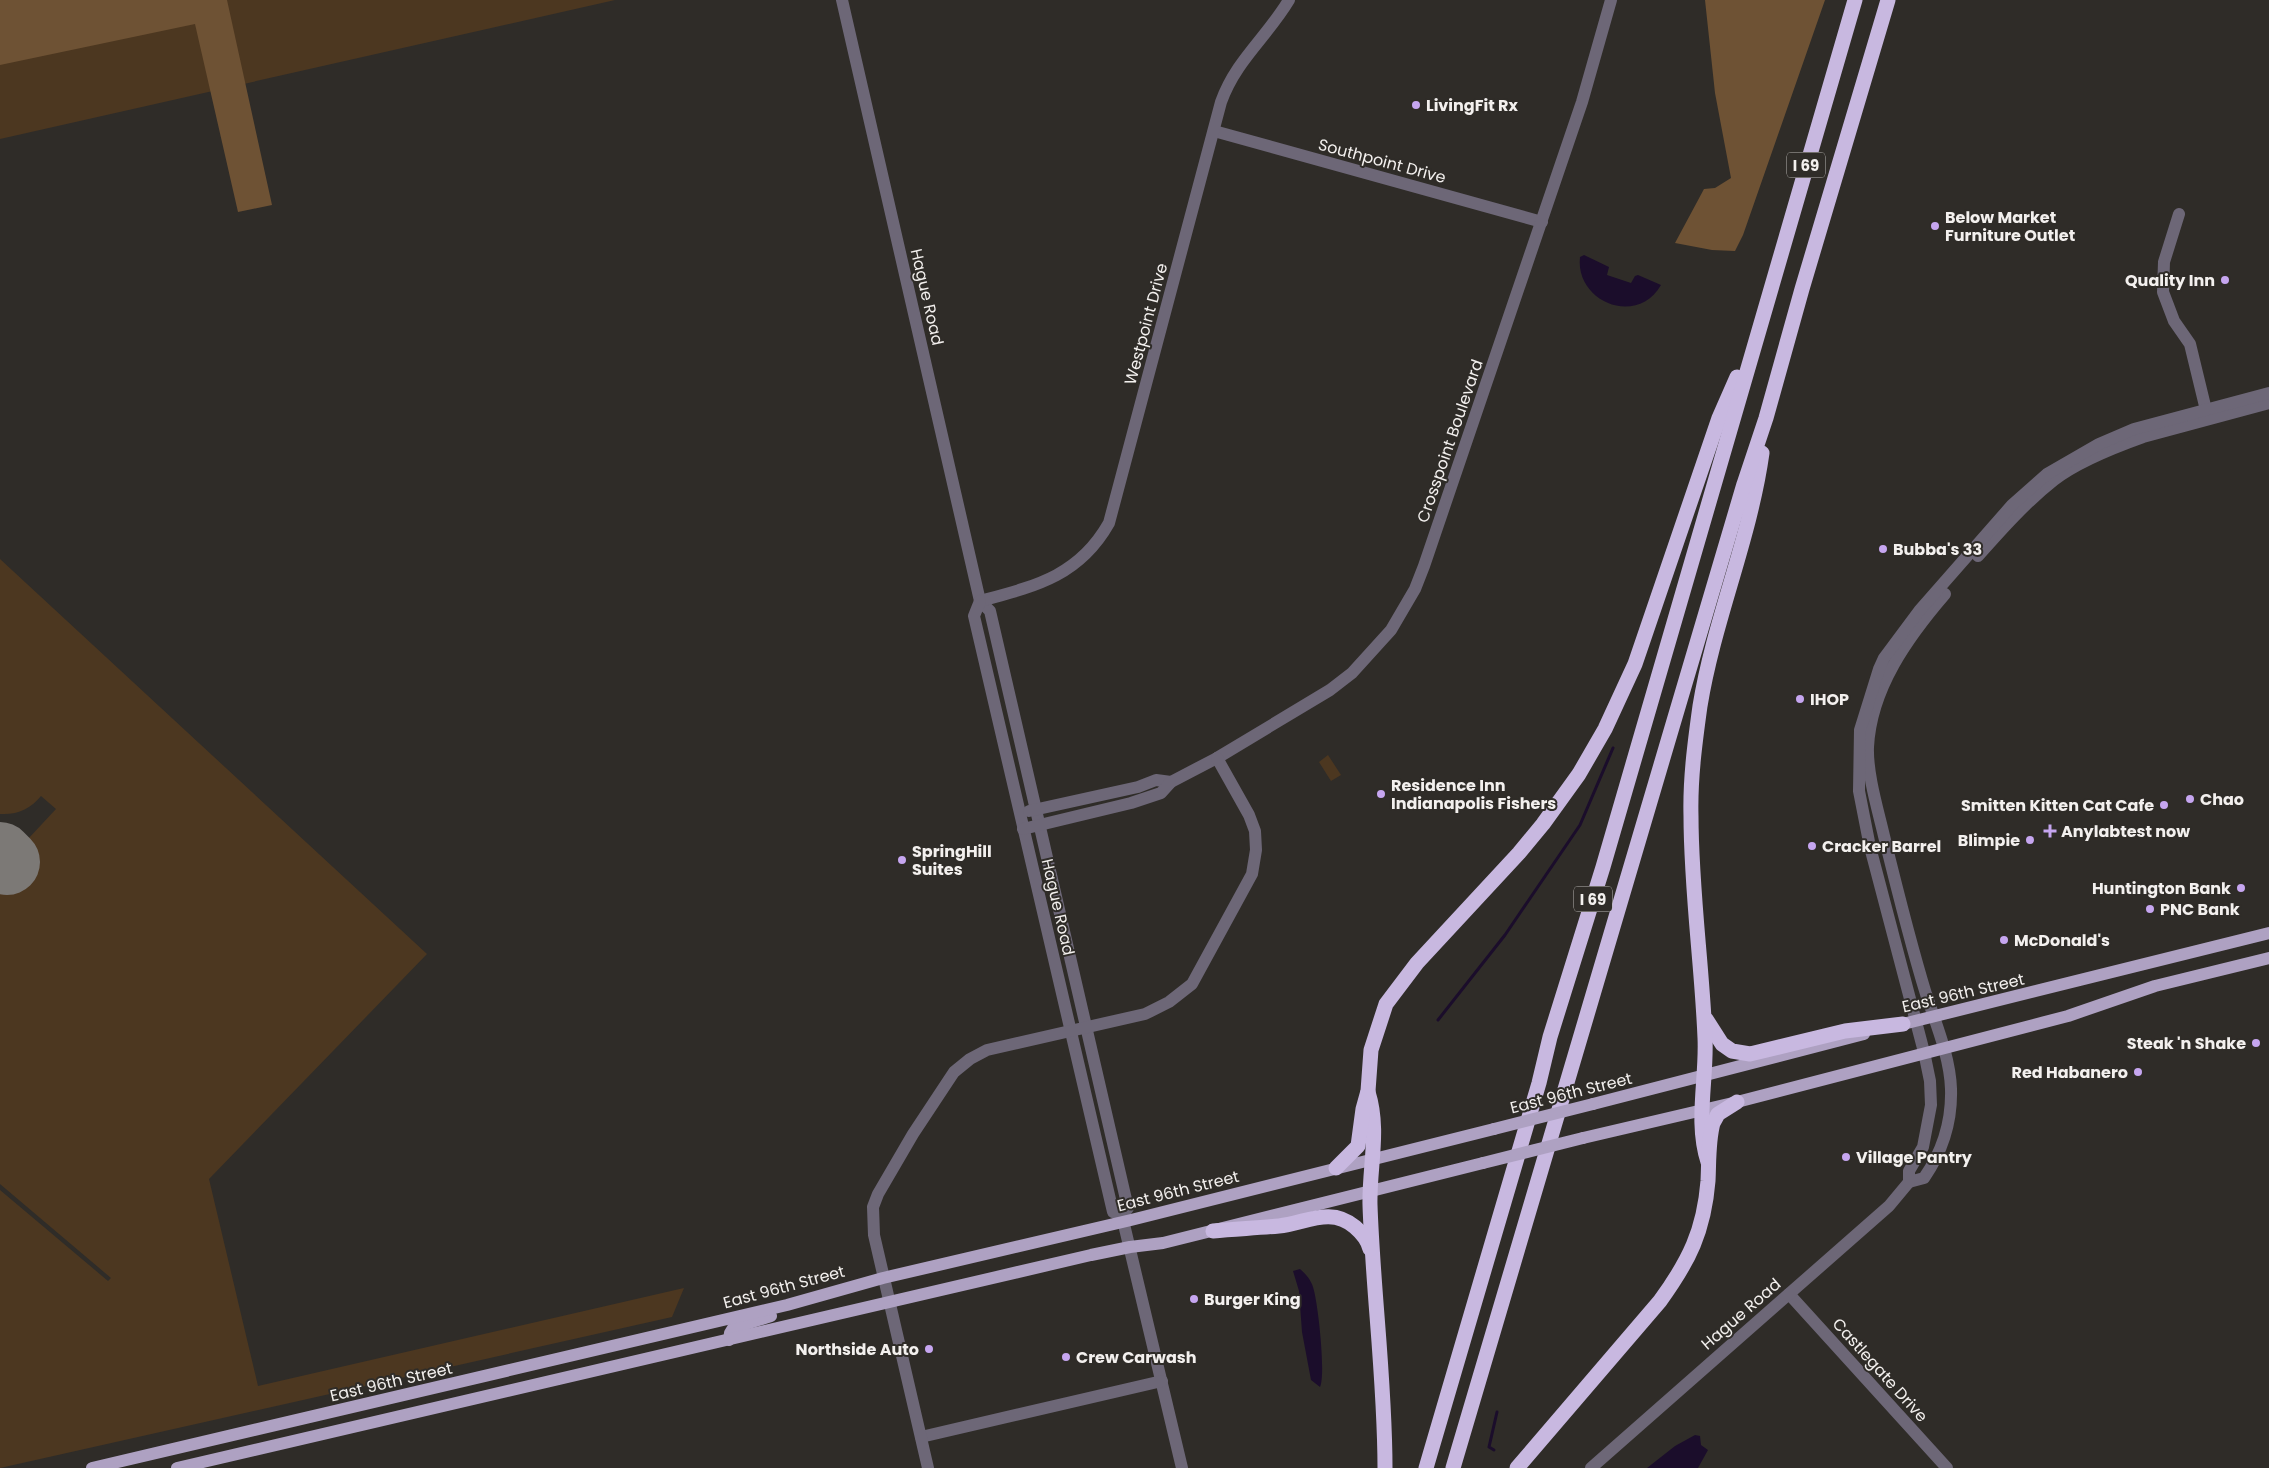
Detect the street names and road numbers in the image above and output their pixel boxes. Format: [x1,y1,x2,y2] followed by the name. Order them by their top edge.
[1316,133,1448,189] street label: Southpoint Drive
[1787,152,1825,178] road number: I 69
[905,246,949,348] street label: Hague Road
[1119,261,1173,387] street label: Westpoint Drive
[1411,356,1489,526] street label: Crosspoint Boulevard
[1036,856,1080,958] street label: Hague Road
[1574,886,1612,912] road number: I 69
[1900,968,2027,1018] street label: East 96th Street
[1508,1067,1635,1119] street label: East 96th Street
[1115,1165,1242,1217] street label: East 96th Street
[721,1260,847,1314] street label: East 96th Street
[1696,1273,1786,1355] street label: Hague Road
[1827,1313,1933,1427] street label: Castlegate Drive
[328,1357,455,1407] street label: East 96th Street

